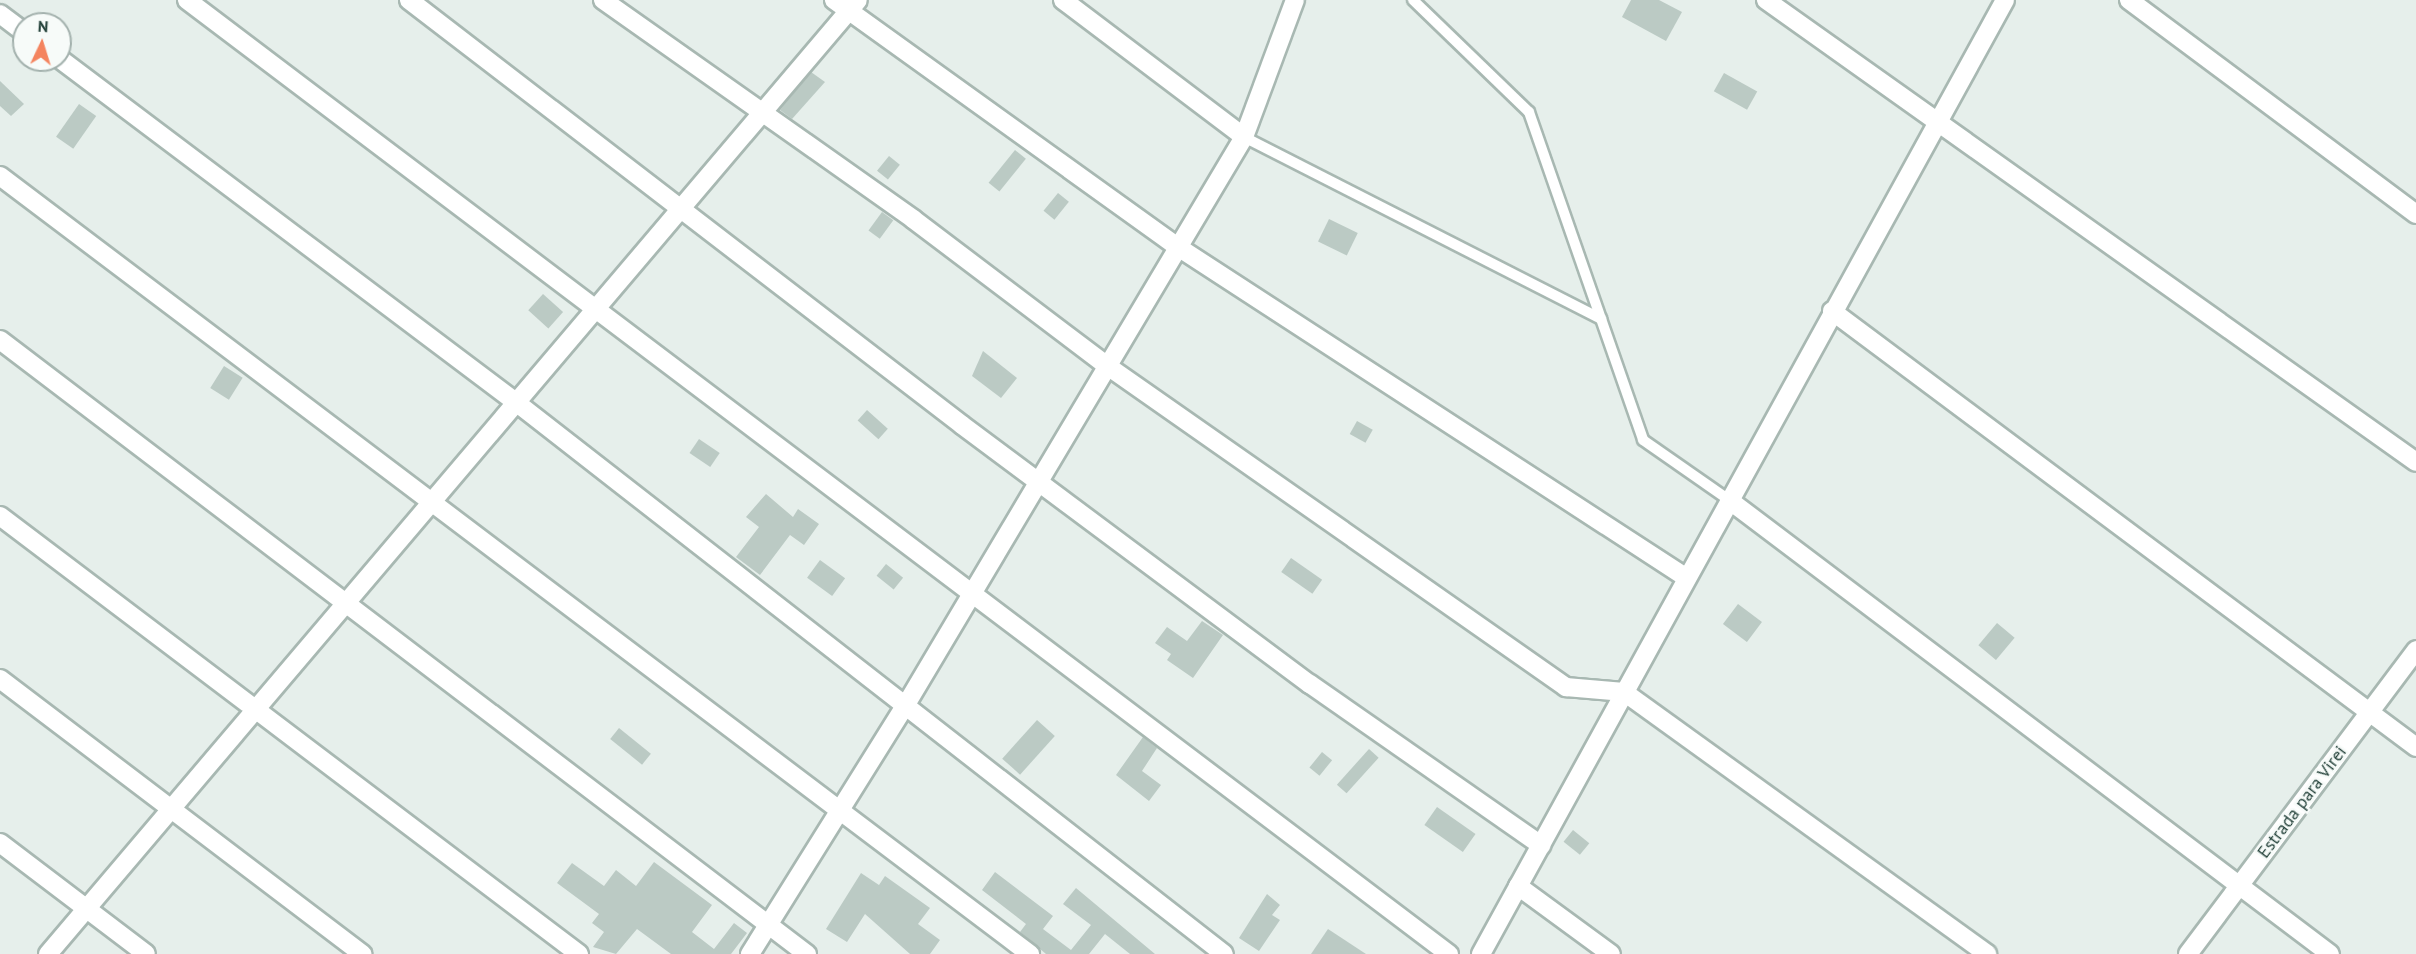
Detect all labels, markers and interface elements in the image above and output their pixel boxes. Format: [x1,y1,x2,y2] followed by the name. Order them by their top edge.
[12,12,72,72] north arrow
[37,16,49,36] text: N
[2253,741,2351,863] street label: Estrada para Virei

